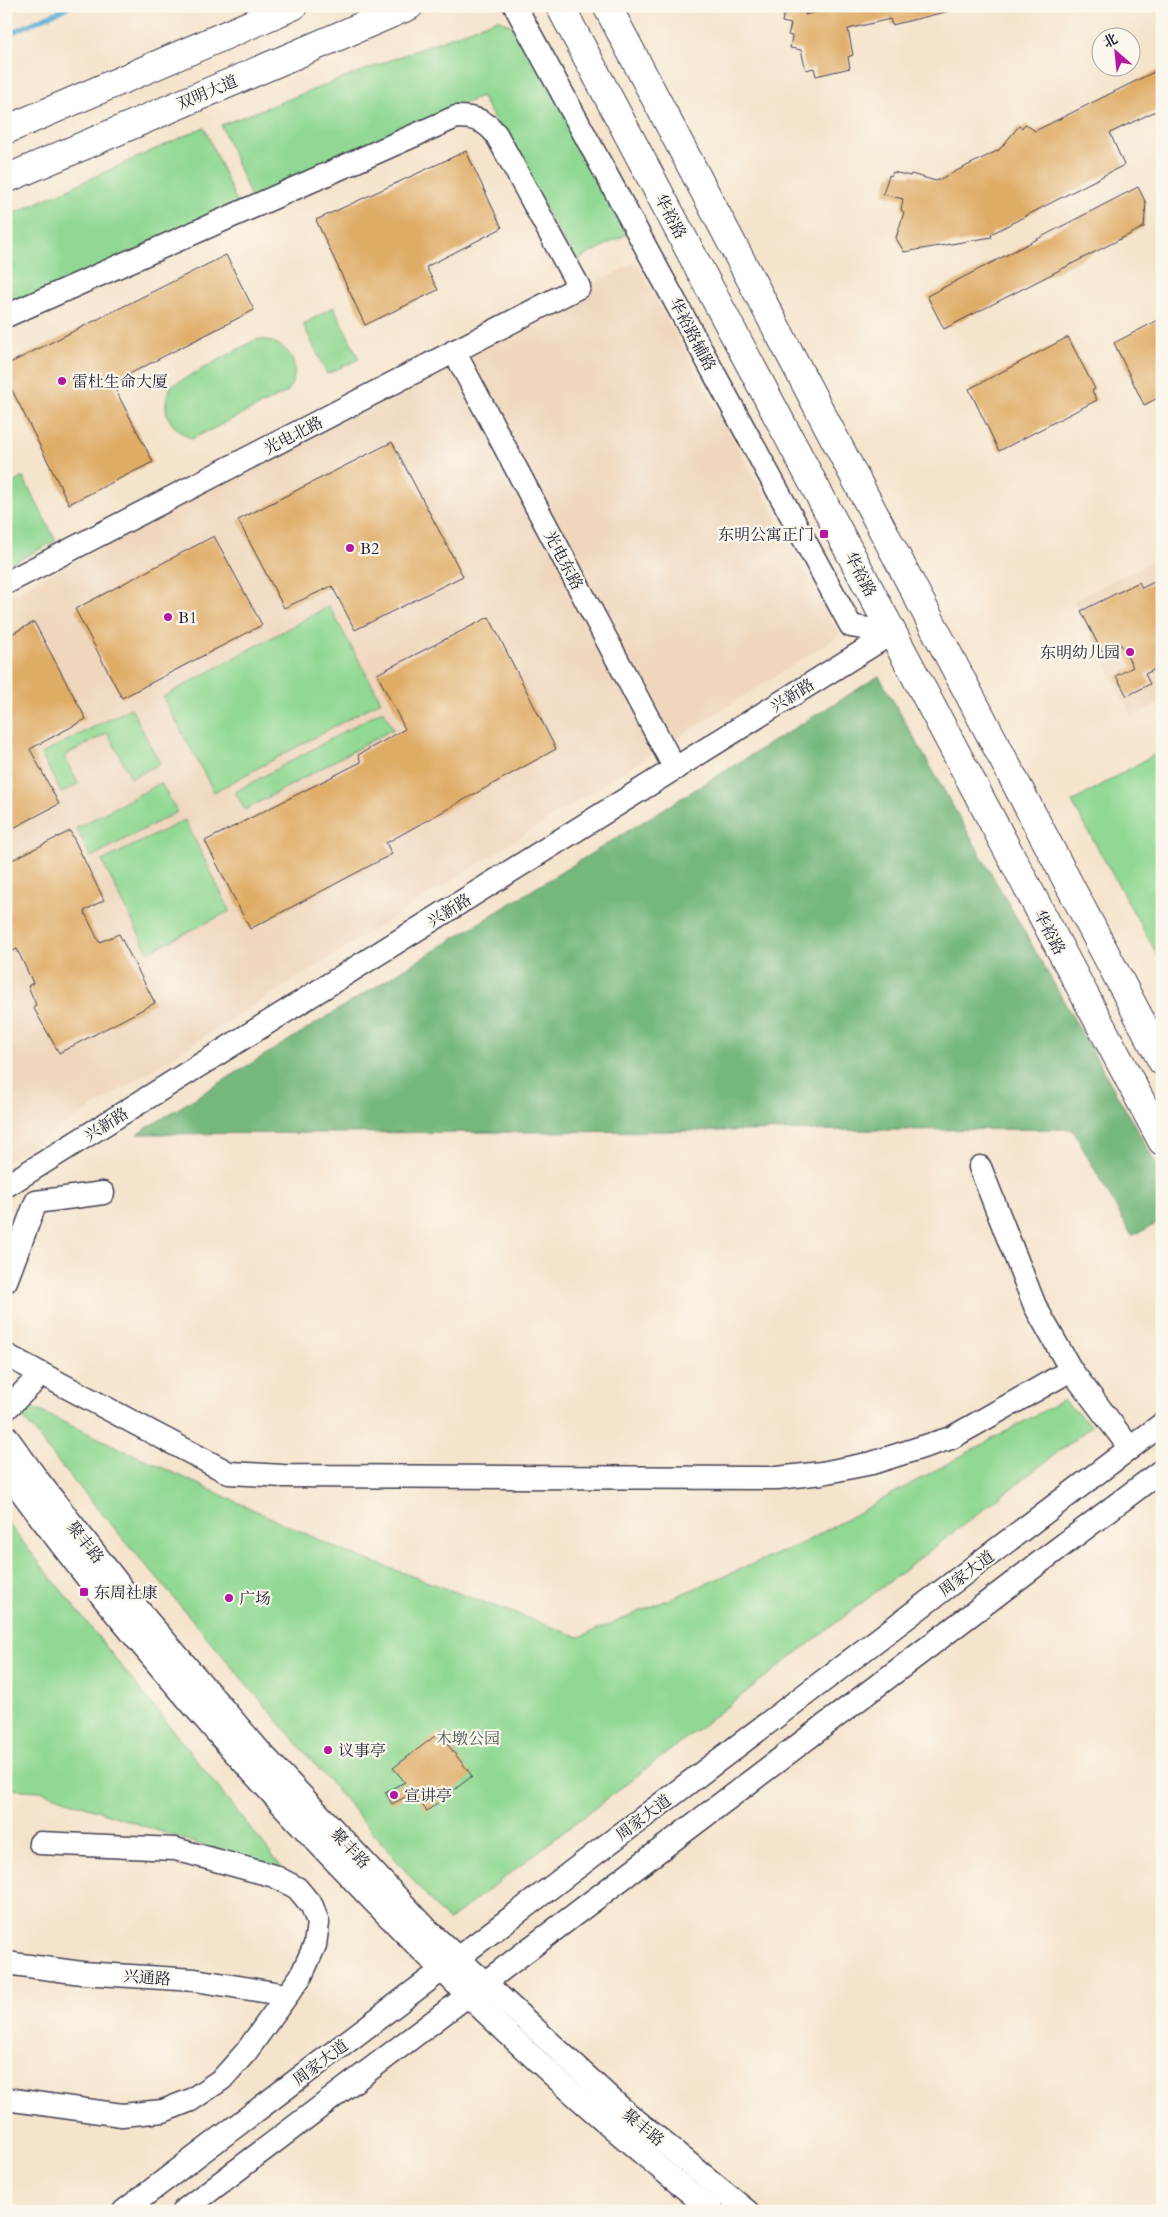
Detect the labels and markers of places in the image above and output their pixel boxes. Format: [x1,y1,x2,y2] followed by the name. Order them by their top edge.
[72,371,168,393] place label: 雷杜生命大厦
[56,375,68,387] marker: 雷杜生命大厦
[718,524,814,546] place label: 东明公寓正门
[818,528,830,540] marker: 东明公寓正门
[360,538,379,560] place label: B2
[344,542,356,554] marker: B2
[178,607,197,629] place label: B1
[162,611,174,623] marker: B1
[1040,642,1120,664] place label: 东明幼儿园
[1124,646,1136,658] marker: 东明幼儿园
[94,1582,158,1604] place label: 东周社康
[78,1586,90,1598] marker: 东周社康
[239,1588,271,1610] place label: 广场
[223,1592,235,1604] marker: 广场
[338,1740,386,1762] place label: 议事亭
[322,1744,334,1756] marker: 议事亭
[404,1785,452,1807] place label: 宣讲亭
[388,1789,400,1801] marker: 宣讲亭

